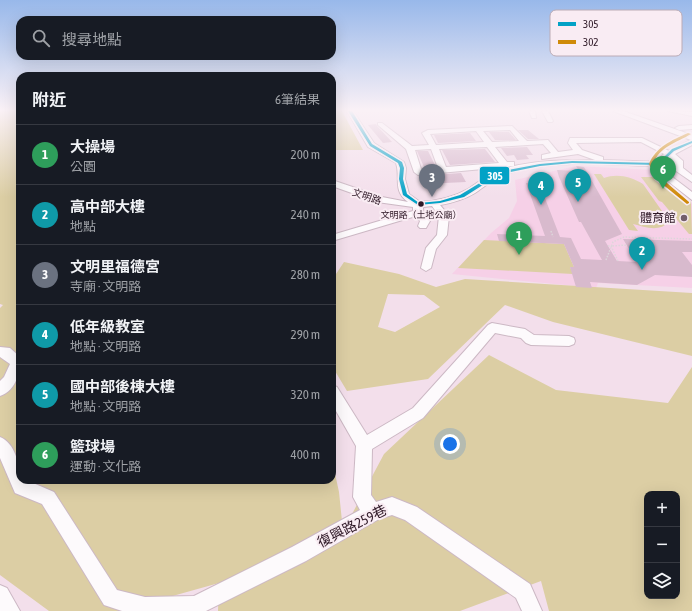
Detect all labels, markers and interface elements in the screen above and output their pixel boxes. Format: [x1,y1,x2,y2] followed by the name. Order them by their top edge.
[550,10,682,56] legend
[16,16,336,60] search box
[583,18,599,30] text: 305
[30,27,52,49] icon: search
[62,31,122,48] text: 搜尋地點
[583,36,599,48] text: 302
[32,90,66,110] text: 附近
[275,92,320,107] text: 6筆結果
[70,138,115,155] text: 大操場
[42,147,48,162] text: 1
[291,147,320,162] text: 200 m
[650,156,676,189] pin: 6
[70,159,96,174] text: 公園
[419,164,445,197] pin: 3
[479,166,510,185] line badge: 305
[565,169,591,202] pin: 5
[487,170,503,182] text: 305
[528,172,554,205] pin: 4
[351,186,383,207] street label: 文明路
[70,198,145,215] text: 高中部大樓
[416,199,426,209] marker: 文明路（土地公廟）
[42,207,48,222] text: 2
[291,207,320,222] text: 240 m
[380,210,462,220] place label: 文明路（土地公廟）
[640,211,676,225] place label: 體育館
[679,213,689,223] marker: 體育館
[70,219,96,234] text: 地點
[506,222,532,255] pin: 1
[629,237,655,270] pin: 2
[70,258,160,275] text: 文明里福德宮
[42,267,48,282] text: 3
[291,267,320,282] text: 280 m
[70,279,141,294] text: 寺廟 · 文明路
[70,318,145,335] text: 低年級教室
[42,327,48,342] text: 4
[291,327,320,342] text: 290 m
[70,339,141,354] text: 地點 · 文明路
[70,378,175,395] text: 國中部後棟大樓
[42,387,48,402] text: 5
[291,387,320,402] text: 320 m
[70,399,141,414] text: 地點 · 文明路
[440,434,460,454] your location
[70,438,115,455] text: 籃球場
[42,447,48,462] text: 6
[291,447,320,462] text: 400 m
[70,459,141,474] text: 運動 · 文化路
[644,491,680,599] map controls
[644,491,680,527] button: +
[315,502,389,550] street label: 復興路259巷
[644,527,680,563] button: −
[644,563,680,599] button: layers

